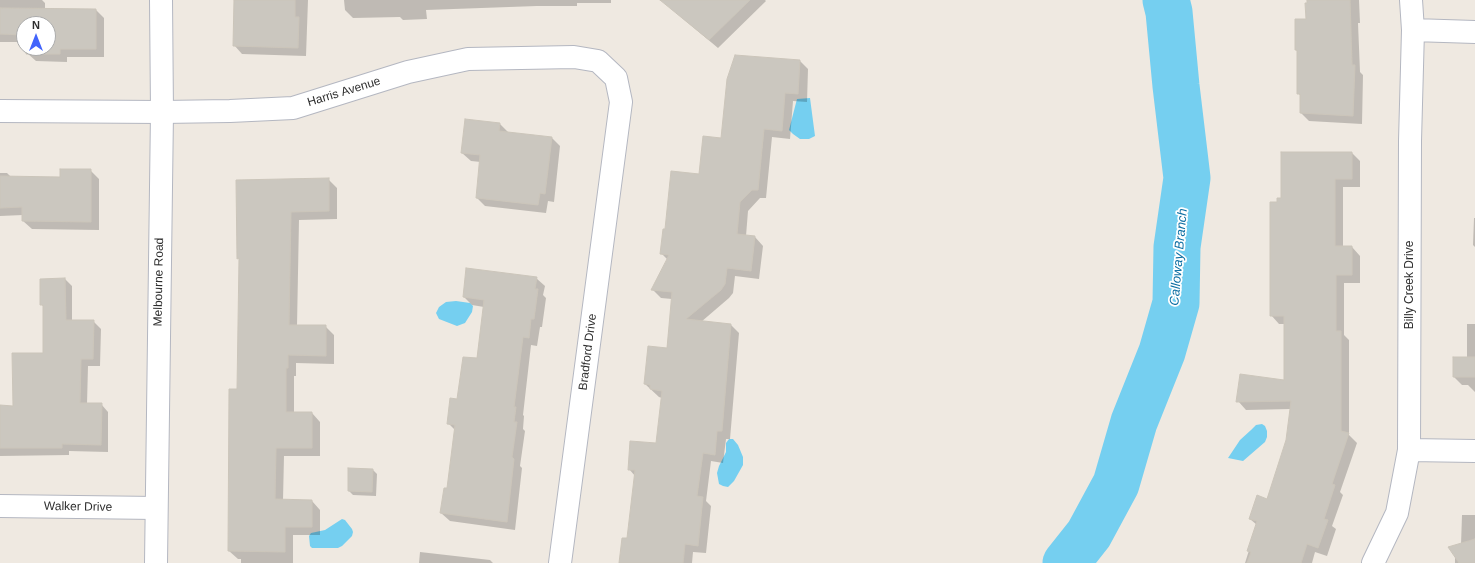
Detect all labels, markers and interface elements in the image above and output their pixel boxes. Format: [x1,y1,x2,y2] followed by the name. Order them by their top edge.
[16,16,56,56] north arrow
[32,19,40,31] text: N
[306,74,382,110] street label: Harris Avenue
[1167,208,1191,306] water label: Calloway Branch
[151,238,167,326] street label: Melbourne Road
[1403,241,1417,329] street label: Billy Creek Drive
[576,313,600,391] street label: Bradford Drive
[44,499,112,515] street label: Walker Drive

